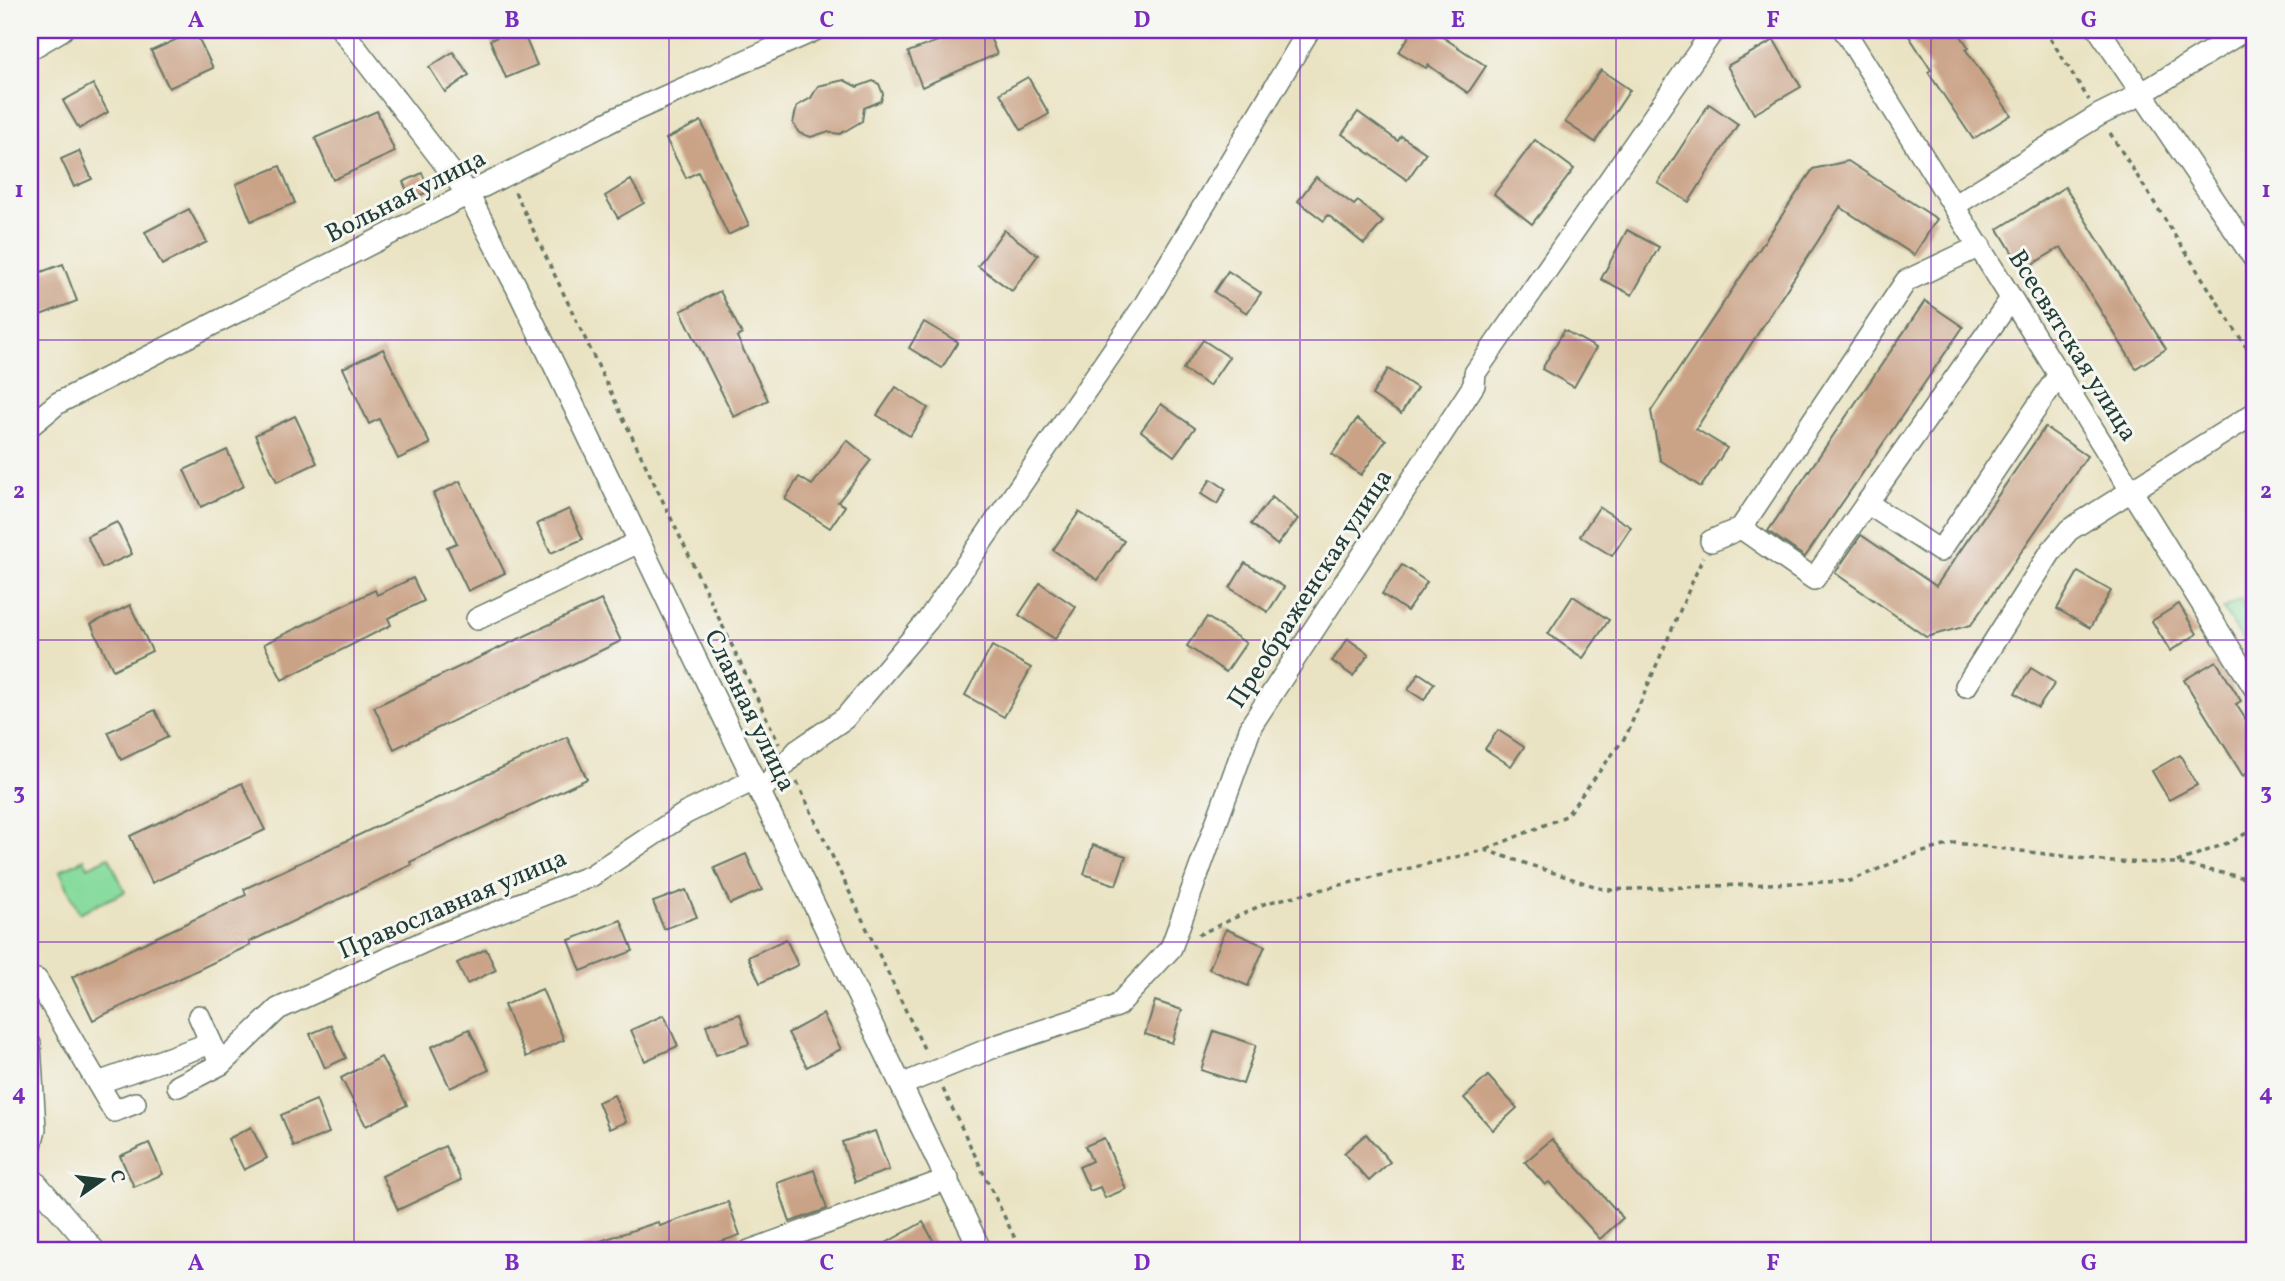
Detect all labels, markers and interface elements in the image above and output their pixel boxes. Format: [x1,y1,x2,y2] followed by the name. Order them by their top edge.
[188,5,204,37] text: A
[504,5,520,37] text: B
[820,5,834,37] text: C
[1134,5,1151,37] text: D
[1451,5,1465,37] text: E
[1766,5,1780,37] text: F
[2081,5,2097,37] text: G
[319,141,492,253] street label: Вольная улица
[14,175,24,207] text: 1
[2261,175,2271,207] text: 1
[1999,243,2146,449] street label: Всесвятская улица
[1220,462,1402,716] street label: Преображенская улица
[13,476,25,508] text: 2
[2260,476,2272,508] text: 2
[694,624,804,798] street label: Славная улица
[13,777,25,809] text: 3
[2260,777,2272,809] text: 3
[333,840,573,969] street label: Православная улица
[12,1078,26,1110] text: 4
[2259,1078,2273,1110] text: 4
[66,1144,136,1214] north arrow
[102,1167,131,1185] text: С
[188,1248,204,1280] text: A
[504,1248,520,1280] text: B
[820,1248,834,1280] text: C
[1134,1248,1151,1280] text: D
[1451,1248,1465,1280] text: E
[1766,1248,1780,1280] text: F
[2081,1248,2097,1280] text: G

